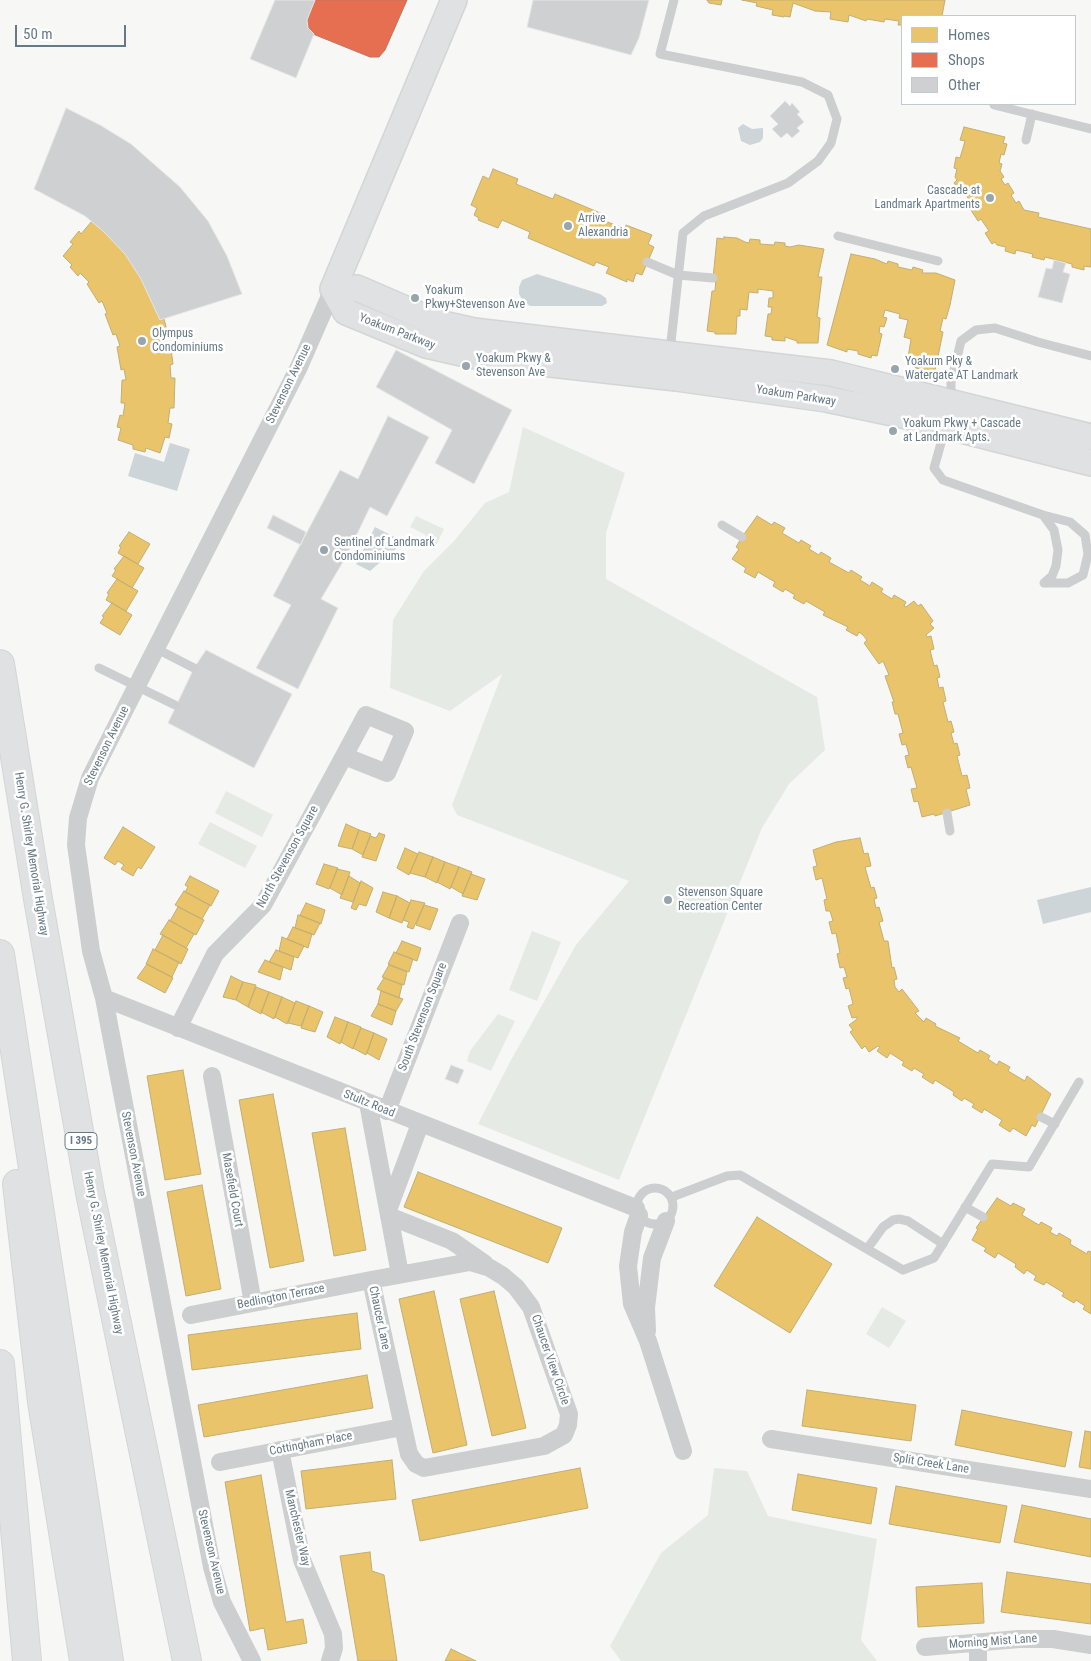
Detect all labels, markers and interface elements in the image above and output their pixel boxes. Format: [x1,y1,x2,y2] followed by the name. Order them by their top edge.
[18,15,129,47] scale bar
[901,15,1076,105] legend
[23,25,53,43] text: 50 m
[948,26,990,44] text: Homes
[948,51,985,69] text: Shops
[948,76,980,94] text: Other
[875,184,980,212] place label: Cascade at Landmark Apartments
[984,192,996,204] marker: Cascade at Landmark Apartments
[578,212,628,240] place label: Arrive Alexandria
[562,220,574,232] marker: Arrive Alexandria
[425,284,525,312] place label: Yoakum Pkwy+Stevenson Ave
[409,292,421,304] marker: Yoakum Pkwy+Stevenson Ave
[357,311,437,353] street label: Yoakum Parkway
[152,327,223,355] place label: Olympus Condominiums
[136,335,148,347] marker: Olympus Condominiums
[264,342,314,426] street label: Stevenson Avenue
[476,352,551,380] place label: Yoakum Pkwy & Stevenson Ave
[905,355,1018,383] place label: Yoakum Pky & Watergate AT Landmark
[460,360,472,372] marker: Yoakum Pkwy & Stevenson Ave
[889,363,901,375] marker: Yoakum Pky & Watergate AT Landmark
[755,383,837,409] street label: Yoakum Parkway
[903,417,1021,445] place label: Yoakum Pkwy + Cascade at Landmark Apts.
[887,425,899,437] marker: Yoakum Pkwy + Cascade at Landmark Apts.
[334,536,435,564] place label: Sentinel of Landmark Condominiums
[318,544,330,556] marker: Sentinel of Landmark Condominiums
[82,704,132,788] street label: Stevenson Avenue
[11,771,51,937] street label: Henry G. Shirley Memorial Highway
[254,804,322,910] street label: North Stevenson Square
[678,886,763,914] place label: Stevenson Square Recreation Center
[662,894,674,906] marker: Stevenson Square Recreation Center
[396,961,450,1073] street label: South Stevenson Square
[341,1087,397,1121] street label: Stultz Road
[118,1110,148,1198] street label: Stevenson Avenue
[65,1132,97,1150] road number: I 395
[218,1152,246,1228] street label: Masefield Court
[80,1170,126,1336] street label: Henry G. Shirley Memorial Highway
[236,1281,326,1313] street label: Bedlington Terrace
[365,1285,393,1351] street label: Chaucer Lane
[528,1313,572,1407] street label: Chaucer View Circle
[268,1429,354,1459] street label: Cottingham Place
[892,1451,970,1477] street label: Split Creek Lane
[281,1488,313,1568] street label: Manchester Way
[194,1508,228,1596] street label: Stevenson Avenue
[948,1632,1038,1652] street label: Morning Mist Lane

